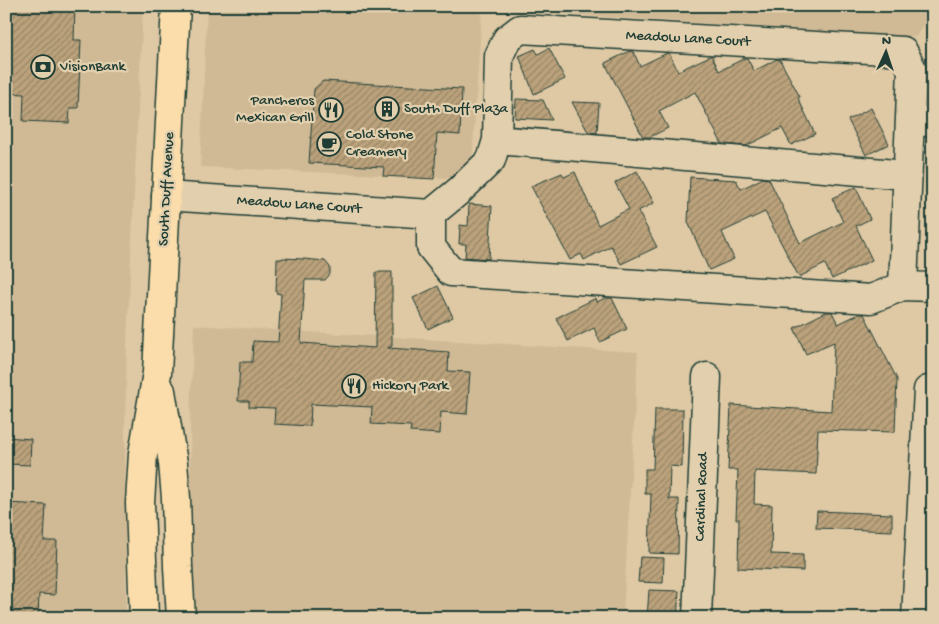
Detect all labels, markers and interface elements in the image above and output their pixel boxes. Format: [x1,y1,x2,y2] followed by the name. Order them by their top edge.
[625,27,753,51] street label: Meadow Lane Court
[862,28,912,78] north arrow
[882,33,892,50] text: N
[30,54,56,80] bank icon: VisionBank
[59,58,126,76] place label: VisionBank
[236,92,314,127] place label: Pancheros Mexican Grill
[374,96,400,122] building icon: South Duff Plaza
[318,97,344,123] restaurant icon: Pancheros Mexican Grill
[404,100,509,118] place label: South Duff Plaza
[346,126,414,161] place label: Cold Stone Creamery
[155,131,179,246] street label: South Duff Avenue
[316,131,342,157] cafe icon: Cold Stone Creamery
[236,192,364,218] street label: Meadow Lane Court
[341,373,367,399] restaurant icon: Hickory Park
[372,377,450,395] place label: Hickory Park
[691,451,713,542] street label: Cardinal Road

